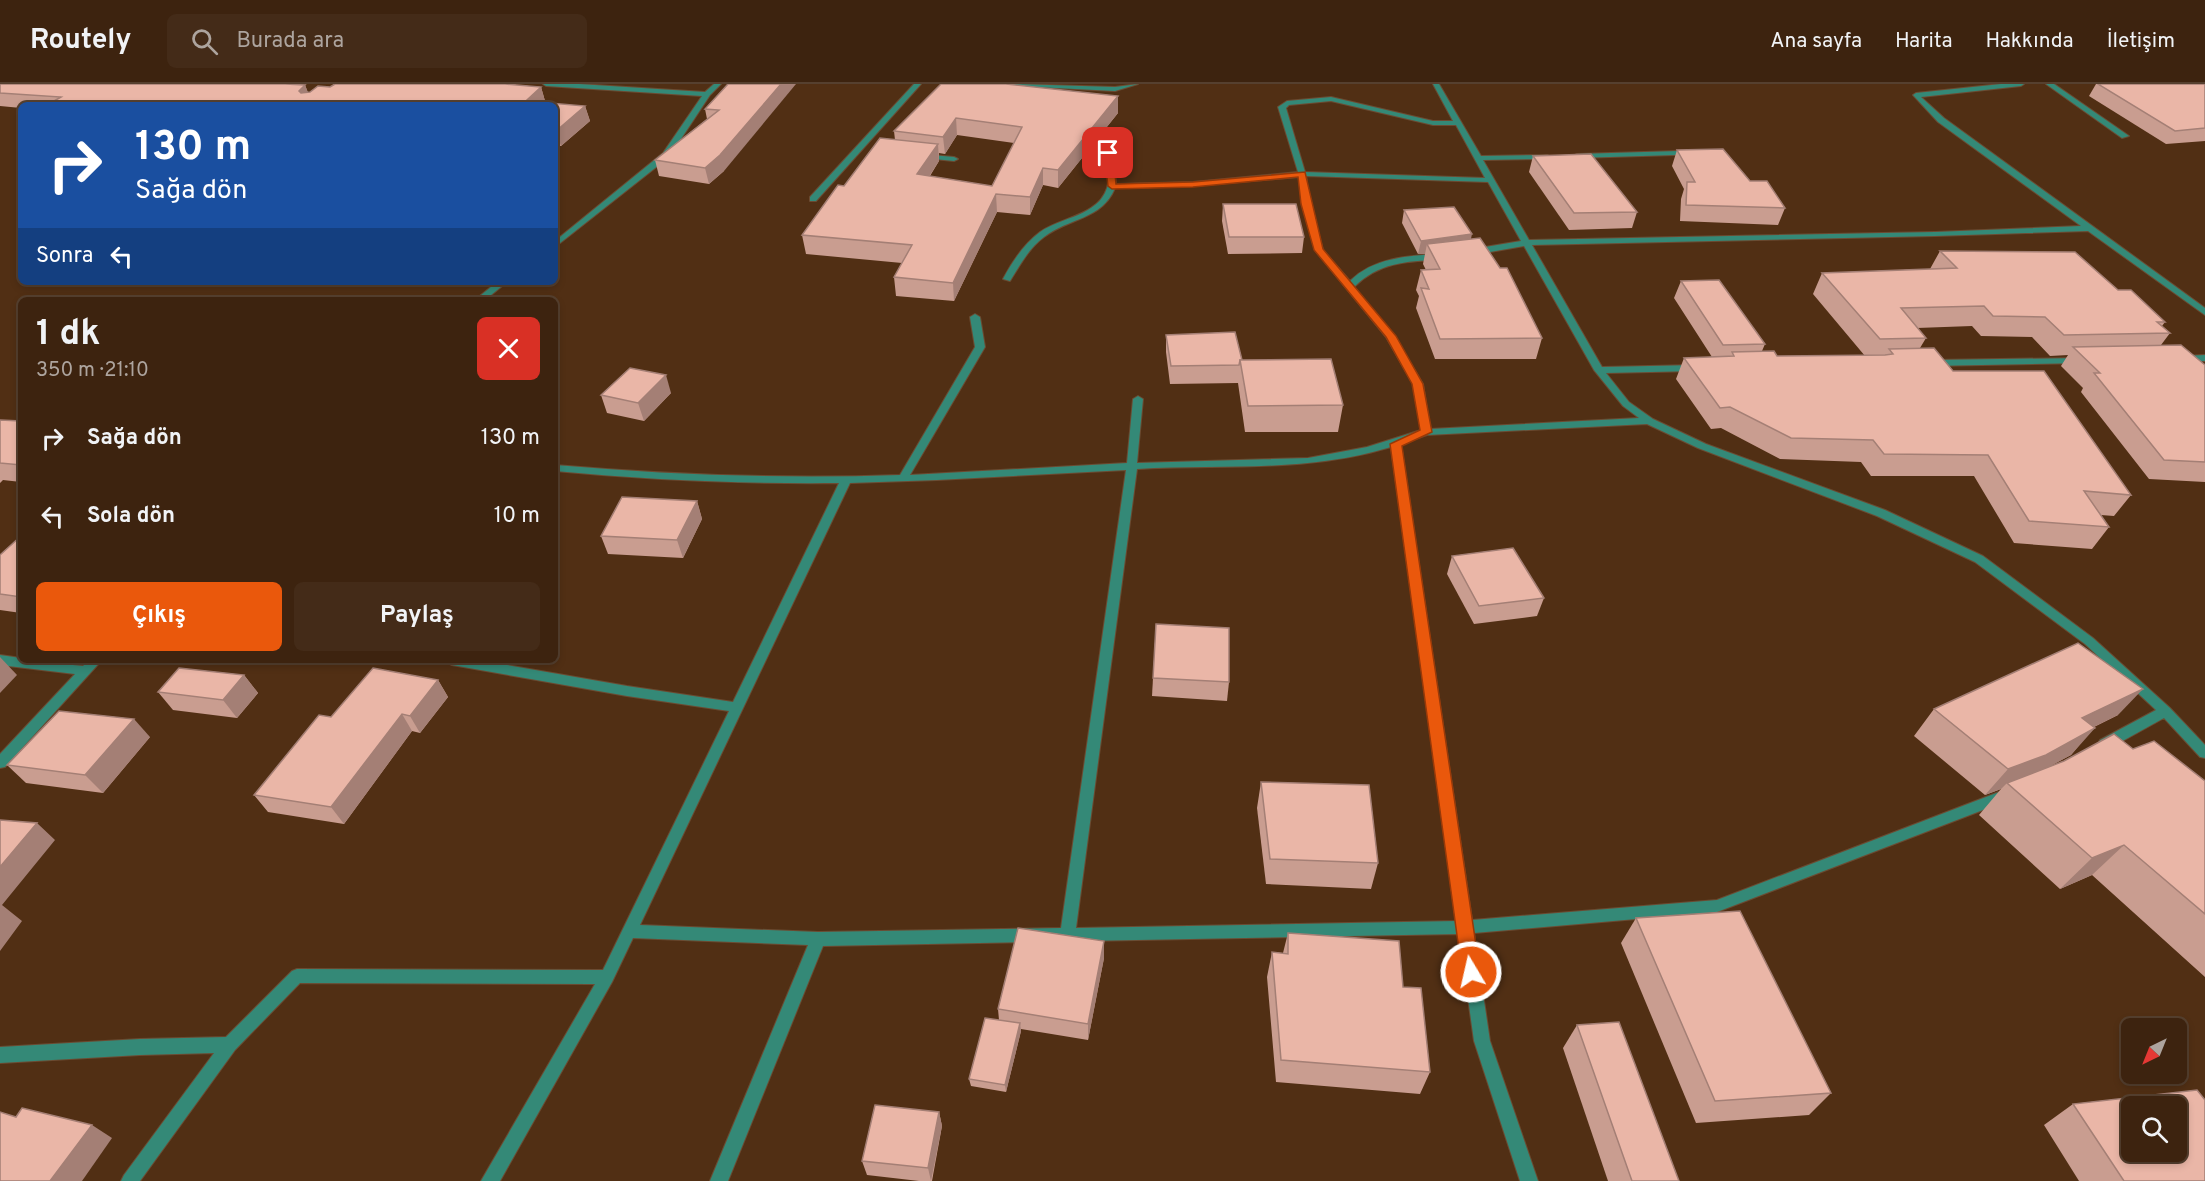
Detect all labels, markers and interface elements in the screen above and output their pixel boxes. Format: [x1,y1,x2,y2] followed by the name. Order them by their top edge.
[167,14,587,68] search box
[30,23,131,59] text: Routely
[188,25,221,58] icon: search
[236,28,344,55] text: Burada ara
[1770,28,1862,55] text: Ana sayfa
[1895,28,1953,55] text: Harita
[1986,28,2074,55] text: Hakkında
[2107,28,2175,55] text: İletişim
[135,122,251,175] text: 130 m
[36,126,114,204] icon: right
[1082,127,1133,178] pin
[1091,136,1124,169] icon: arrive
[135,174,247,208] text: Sağa dön
[105,240,138,273] icon: left
[36,243,93,270] text: Sonra
[36,312,100,358] text: 1 dk
[477,317,540,380] button: close
[36,358,149,384] text: 350 m · 21:10
[36,422,69,455] icon: right
[87,425,182,452] text: Sağa dön
[481,425,540,452] text: 130 m
[36,500,69,533] icon: left
[87,503,175,530] text: Sola dön
[494,503,540,530] text: 10 m
[36,582,282,651] button: Çıkış
[294,582,540,651] button: Paylaş
[1439,940,1503,1004] position arrow
[2121,1018,2187,1084] north arrow
[2121,1018,2187,1162] map controls
[2121,1096,2187,1162] button: search

